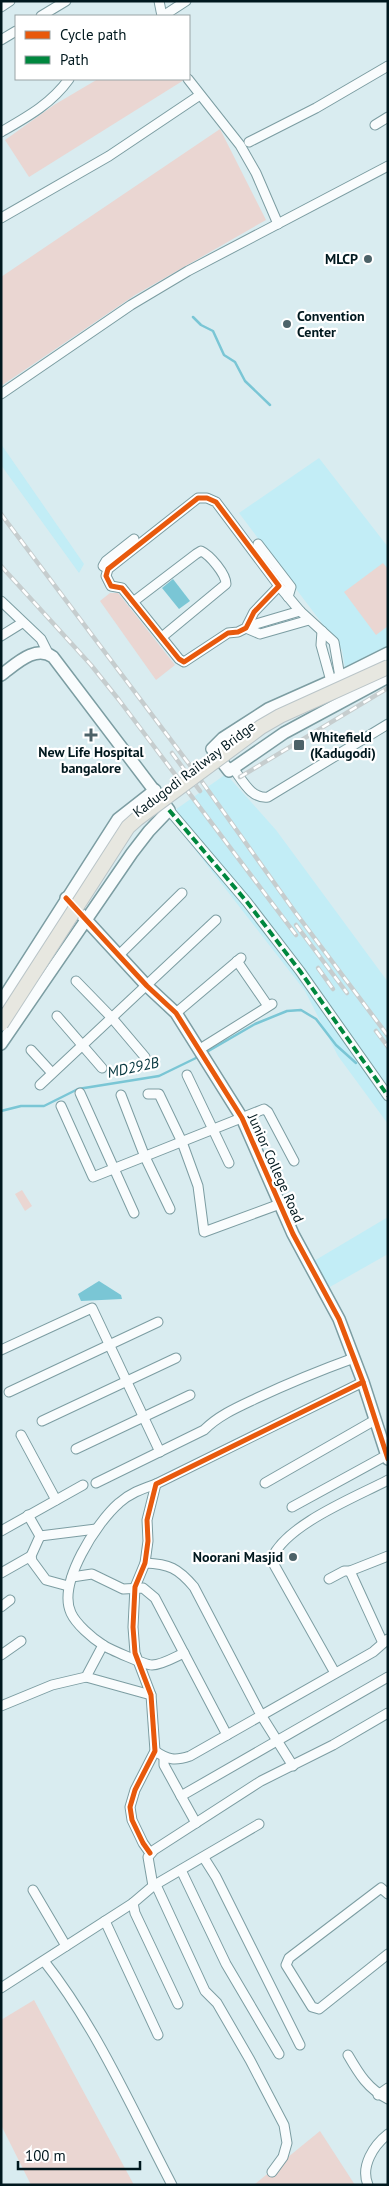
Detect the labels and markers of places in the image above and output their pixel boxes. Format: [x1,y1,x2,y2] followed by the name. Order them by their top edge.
[325,250,358,268] place label: MLCP
[362,253,374,265] marker: MLCP
[297,307,365,341] place label: Convention Center
[281,318,293,330] marker: Convention Center
[84,728,98,742] marker: New Life Hospital bangalore
[310,728,376,762] place label: Whitefield (Kadugodi)
[292,738,306,752] marker: Whitefield (Kadugodi)
[38,743,145,777] place label: New Life Hospital bangalore
[193,1548,283,1566] place label: Noorani Masjid
[287,1551,299,1563] marker: Noorani Masjid

